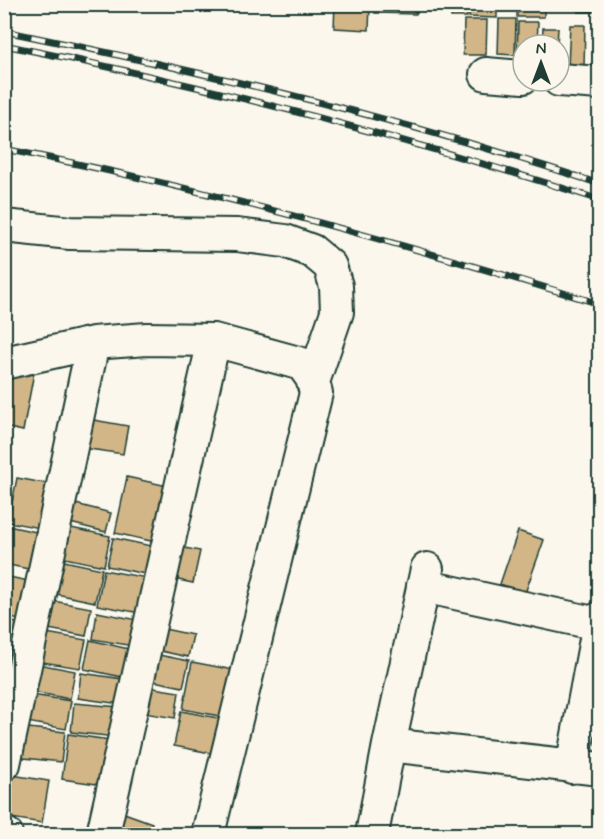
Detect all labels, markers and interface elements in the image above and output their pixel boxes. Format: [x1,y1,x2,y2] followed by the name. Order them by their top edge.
[511,33,571,93] north arrow
[536,39,546,60] text: N

